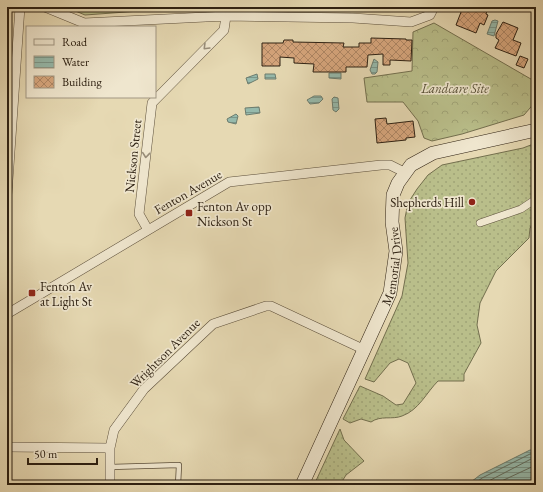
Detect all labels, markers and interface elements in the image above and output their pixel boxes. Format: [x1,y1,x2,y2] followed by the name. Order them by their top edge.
[26,26,156,98] legend
[62,34,88,50] text: Road
[203,43,211,50] one-way arrow
[62,54,89,70] text: Water
[62,74,103,90] text: Building
[420,80,489,97] park label: Landcare Site
[121,119,145,193] street label: Nickson Street
[142,152,151,158] one-way arrow
[151,166,225,218] street label: Fenton Avenue
[390,194,464,211] place label: Shepherds Hill
[467,197,477,207] marker: Shepherds Hill
[197,198,272,230] place label: Fenton Av opp Nickson St
[184,208,194,218] marker: Fenton Av opp Nickson St
[377,226,405,308] street label: Memorial Drive
[40,278,92,310] place label: Fenton Av at Light St
[27,288,37,298] marker: Fenton Av at Light St
[126,314,204,392] street label: Wrightson Avenue
[28,440,97,466] scale bar
[34,446,58,462] text: 50 m

